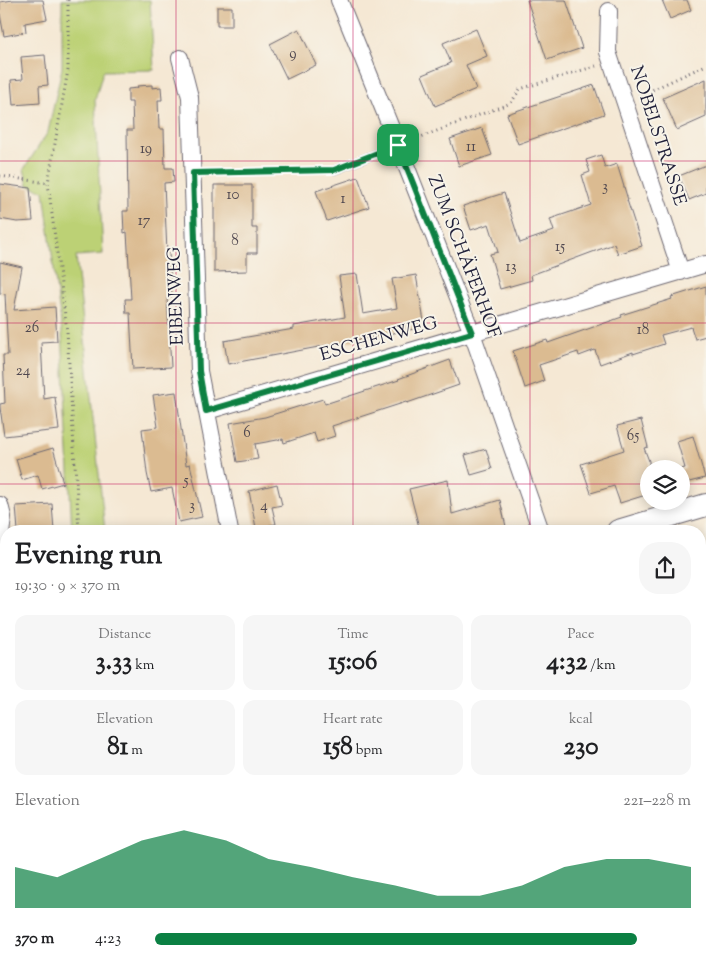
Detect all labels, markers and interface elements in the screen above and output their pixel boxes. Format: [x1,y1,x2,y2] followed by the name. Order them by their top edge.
[289,44,297,65] house number: 9
[622,63,692,209] street label: NOBELSTRASSE
[377,124,419,166] pin
[384,131,412,159] icon: arrive
[466,137,476,158] house number: 11
[140,139,152,160] house number: 19
[420,172,506,342] street label: ZUM SCHÄFERHOF
[602,177,608,198] house number: 3
[227,185,240,206] house number: 10
[340,189,346,210] house number: 1
[138,211,151,232] house number: 17
[231,231,239,252] house number: 8
[555,237,565,258] house number: 15
[162,246,192,346] street label: EIBENWEG
[505,257,517,278] house number: 13
[317,311,441,369] street label: ESCHENWEG
[25,318,39,339] house number: 26
[637,320,649,341] house number: 18
[16,361,31,382] house number: 24
[243,423,251,444] house number: 6
[627,426,639,447] house number: 65
[640,460,690,510] map controls
[640,460,690,510] button: layers
[182,471,189,492] house number: 5
[189,496,195,517] house number: 3
[260,496,268,517] house number: 4
[15,536,162,576] text: Evening run
[639,542,691,594] button: share
[15,575,120,598] text: 19:30 · 9 × 370 m
[99,625,151,645] text: Distance
[337,625,369,645] text: Time
[568,625,594,645] text: Pace
[96,645,132,681] text: 3.33
[329,645,377,681] text: 15:06
[546,645,587,681] text: 4:32
[132,656,154,676] text: km
[587,656,616,676] text: /km
[97,710,153,730] text: Elevation
[323,710,383,730] text: Heart rate
[569,710,593,730] text: kcal
[107,730,128,766] text: 81
[323,730,353,766] text: 158
[564,730,598,766] text: 230
[128,741,143,761] text: m
[353,741,383,761] text: bpm
[15,790,80,813] text: Elevation
[623,790,691,813] text: 221–228 m
[15,928,54,951] text: 370 m
[95,928,121,951] text: 4:23

